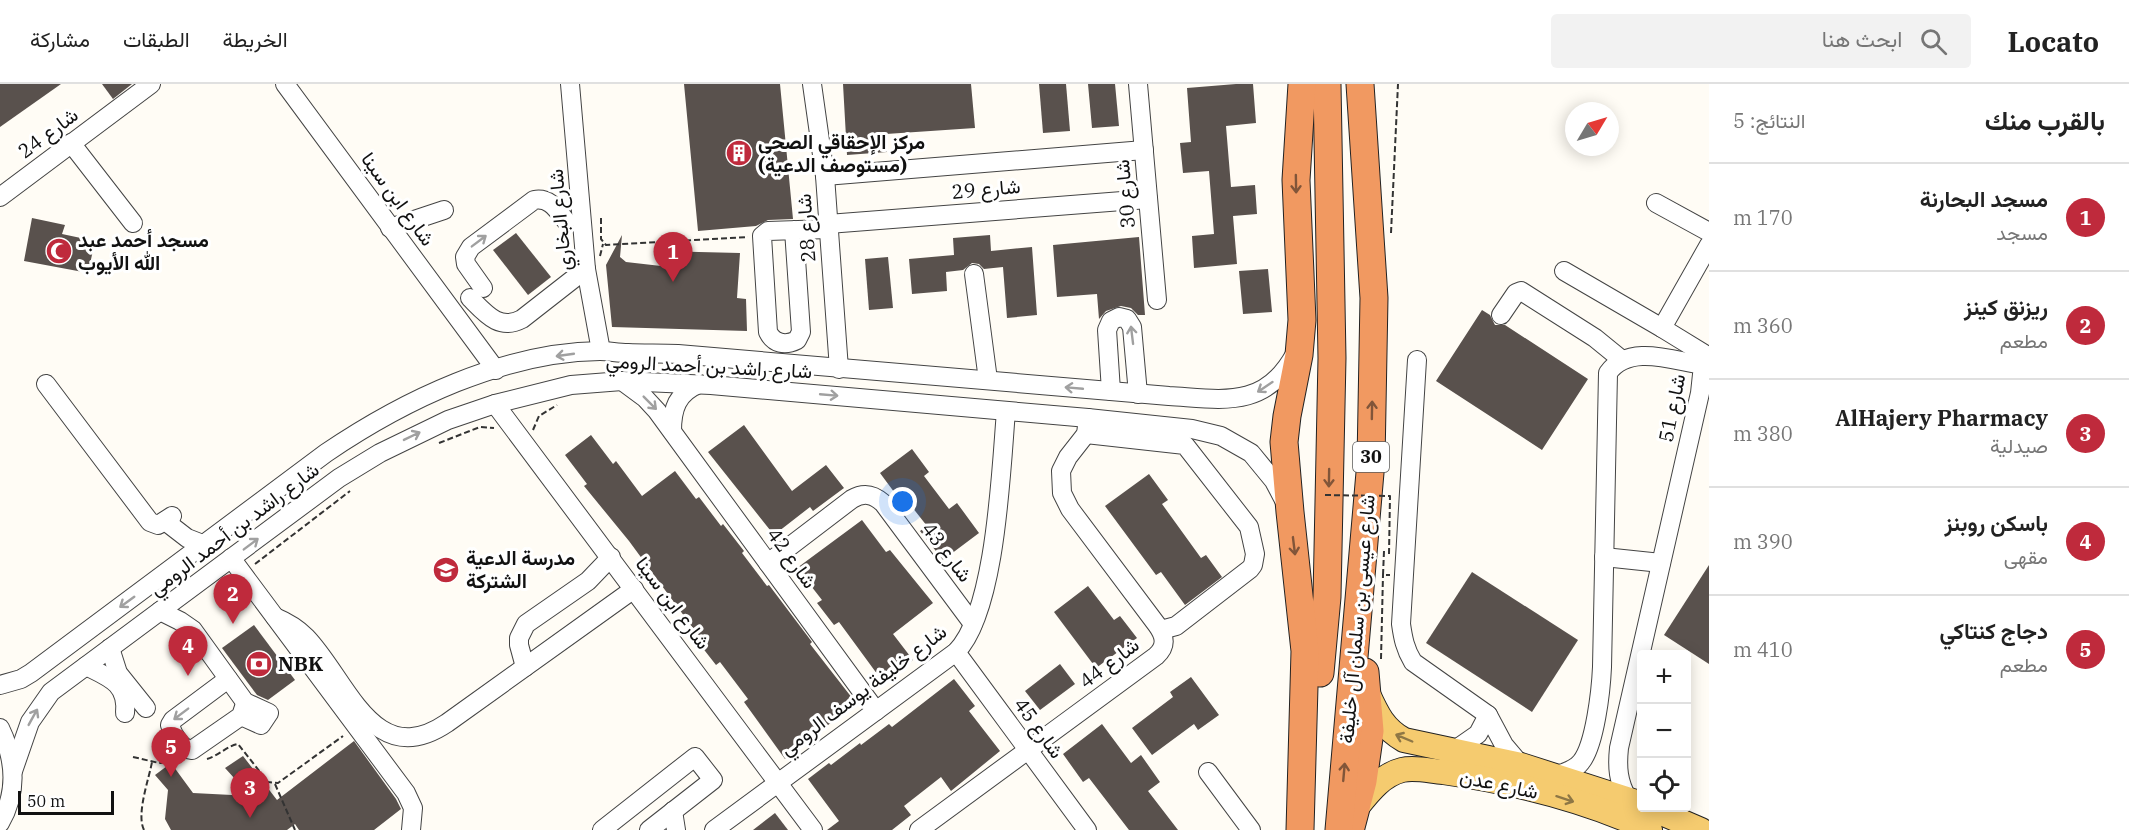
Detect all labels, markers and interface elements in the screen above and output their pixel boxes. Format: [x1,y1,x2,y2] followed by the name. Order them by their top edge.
[1551,14,1971,68] search box
[2007,23,2099,60] text: Locato
[1822,24,1902,53] text: ابحث هنا
[30,25,90,53] text: مشاركة
[123,25,190,53] text: الطبقات
[223,25,288,53] text: الخريطة
[1917,25,1950,58] icon: search
[12,101,84,165] street label: شارع 24
[1565,102,1619,156] north arrow
[1985,103,2105,137] text: بالقرب منك
[1733,107,1805,134] text: النتائج: 5
[758,128,925,178] place label: مركز الإحقاقي الصحي (مستوصف الدعية)
[724,138,754,168] building icon: مركز الإحقاقي الصحي (مستوصف الدعية)
[355,146,441,252] street label: شارع ابن سينا
[1108,158,1142,230] street label: شارع 30
[542,168,581,272] street label: شارع البخاري
[950,172,1022,206] street label: شارع 29
[1290,174,1302,194] one-way arrow
[1920,184,2048,213] text: مسجد البحارنة
[790,193,822,263] street label: شارع 28
[1733,204,1793,231] text: 170 m
[2080,204,2092,231] text: 1
[1996,219,2048,246] text: مسجد
[78,226,209,276] place label: مسجد أحمد عبد الله الأيوب
[654,232,692,282] pin: 1
[471,234,487,247] one-way arrow
[44,236,74,266] mosque icon: مسجد أحمد عبد الله الأيوب
[1964,292,2048,321] text: ريزنق كينز
[1733,312,1793,339] text: 360 m
[2080,312,2092,339] text: 2
[1127,326,1138,346] one-way arrow
[2000,327,2048,354] text: مطعم
[605,347,813,388] street label: شارع راشد بن أحمد الرومي
[556,350,576,361] one-way arrow
[1652,372,1692,444] street label: شارع 51
[1258,381,1274,393] one-way arrow
[1064,382,1084,393] one-way arrow
[819,390,839,401] one-way arrow
[642,396,657,411] one-way arrow
[1366,400,1378,420] one-way arrow
[1835,403,2048,432] text: AlHajery Pharmacy
[1733,420,1793,447] text: 380 m
[2080,420,2092,447] text: 3
[403,429,421,441] one-way arrow
[1990,432,2048,459] text: صيدلية
[1353,442,1389,472] road number: 30
[143,456,327,605] street label: شارع راشد بن أحمد الرومي
[1323,468,1335,488] one-way arrow
[888,487,917,516] your location
[1332,493,1382,745] street label: شارع عيسى بن سلمان آل خليفة
[1945,508,2048,537] text: باسكن روبنز
[915,516,979,588] street label: شارع 43
[760,522,824,594] street label: شارع 42
[1733,528,1793,555] text: 390 m
[2080,528,2092,555] text: 4
[1288,535,1299,555] one-way arrow
[242,538,258,550] one-way arrow
[2004,543,2048,570] text: مقهى
[466,544,575,594] place label: مدرسة الدعية الشتركة
[629,551,717,655] street label: شارع ابن سينا
[431,555,461,585] school or university icon: مدرسة الدعية الشتركة
[214,574,252,624] pin: 2
[119,595,135,608] one-way arrow
[1939,616,2048,645] text: دجاج كنتاكي
[774,618,954,765] street label: شارع خليفة يوسف الرومي
[168,626,207,676] pin: 4
[1073,631,1145,695] street label: شارع 44
[1733,636,1793,663] text: 410 m
[2080,636,2092,663] text: 5
[244,649,274,679] bank icon: NBK
[278,650,324,677] place label: NBK
[1637,650,1691,812] map controls
[1637,650,1691,704] button: +
[2000,651,2048,678] text: مطعم
[1007,692,1071,764] street label: شارع 45
[1637,704,1691,758] button: −
[174,707,190,720] one-way arrow
[27,709,39,726] one-way arrow
[152,728,190,777] pin: 5
[1395,732,1413,743] one-way arrow
[1637,758,1691,812] button: locate
[1339,762,1350,782] one-way arrow
[1457,762,1541,806] street label: شارع عدن
[230,768,270,818] pin: 3
[18,788,114,816] scale bar
[27,791,65,811] text: 50 m
[1555,794,1574,805] one-way arrow

